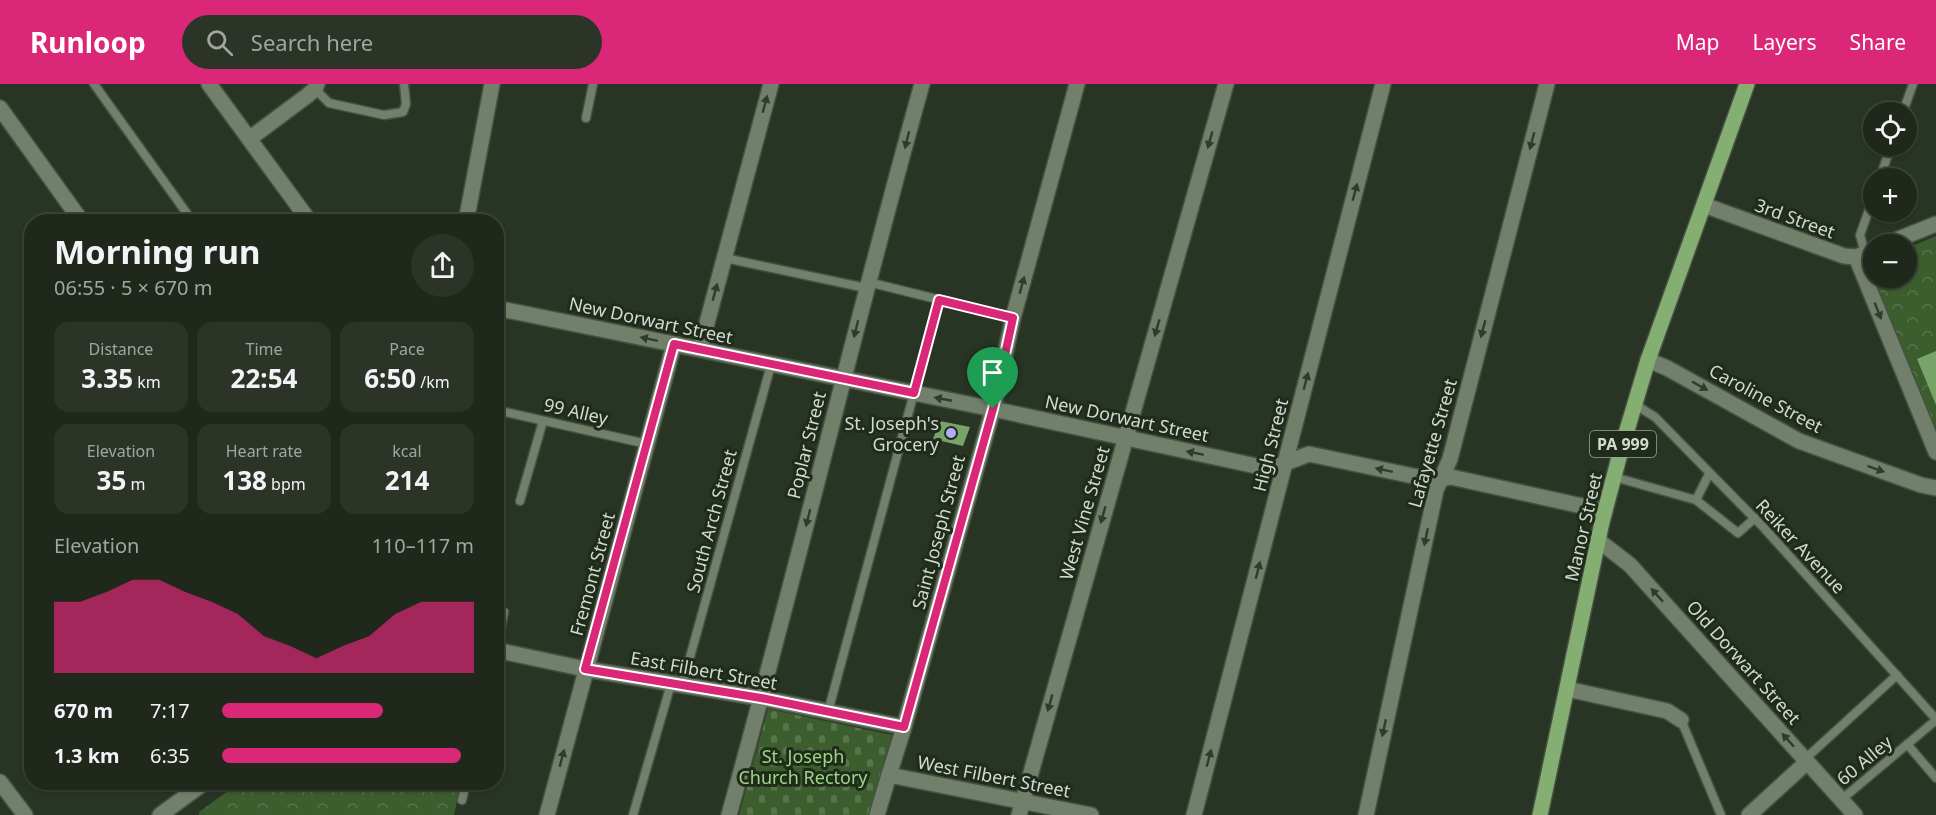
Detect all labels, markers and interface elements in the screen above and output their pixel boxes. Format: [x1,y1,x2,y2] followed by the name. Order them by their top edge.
[182,15,602,69] search box
[30,23,146,61] text: Runloop
[203,26,236,59] icon: search
[251,27,373,57] text: Search here
[1676,28,1720,56] text: Map
[1753,28,1817,56] text: Layers
[1850,28,1906,56] text: Share
[761,95,771,113] one-way arrow
[1863,102,1917,288] map controls
[1863,102,1917,156] button: locate
[901,131,911,150] one-way arrow
[1205,131,1214,149] one-way arrow
[1527,131,1537,150] one-way arrow
[1863,168,1917,222] button: +
[1351,183,1361,201] one-way arrow
[1752,192,1839,244] street label: 3rd Street
[54,229,260,274] text: Morning run
[411,234,474,297] button: share
[1863,234,1917,288] button: −
[54,274,212,301] text: 06:55 · 5 × 670 m
[1018,276,1027,294] one-way arrow
[711,283,721,301] one-way arrow
[567,291,736,349] street label: New Dorwart Street
[1874,302,1883,320] one-way arrow
[1152,319,1161,337] one-way arrow
[850,320,860,338] one-way arrow
[1478,320,1488,339] one-way arrow
[639,334,658,343] one-way arrow
[89,338,153,360] text: Distance
[245,338,283,360] text: Time
[389,338,425,360] text: Pace
[967,347,1018,409] pin
[976,356,1009,389] icon: arrive
[1705,358,1827,438] street label: Caroline Street
[81,360,133,396] text: 3.35
[231,360,297,396] text: 22:54
[364,360,416,396] text: 6:50
[133,371,161,393] text: km
[416,371,450,393] text: /km
[1302,372,1311,390] one-way arrow
[1402,375,1462,510] street label: Lafayette Street
[1692,381,1709,391] one-way arrow
[781,388,831,501] street label: Poplar Street
[1043,389,1212,447] street label: New Dorwart Street
[542,392,611,430] street label: 99 Alley
[933,394,952,403] one-way arrow
[1247,395,1293,494] street label: High Street
[844,411,940,456] place label: St. Joseph's Grocery
[944,426,958,440] marker: St. Joseph's Grocery
[1590,431,1656,457] road number: PA 999
[87,440,155,462] text: Elevation
[226,440,302,462] text: Heart rate
[392,440,422,462] text: kcal
[1053,443,1115,583] street label: West Vine Street
[680,446,742,595] street label: South Arch Street
[1186,448,1204,458] one-way arrow
[906,452,970,612] street label: Saint Joseph Street
[97,462,126,498] text: 35
[222,462,267,498] text: 138
[385,462,429,498] text: 214
[1374,464,1393,474] one-way arrow
[1867,464,1885,474] one-way arrow
[1559,470,1607,584] street label: Manor Street
[126,473,145,495] text: m
[267,473,306,495] text: bpm
[1751,494,1851,598] street label: Reiker Avenue
[1098,506,1107,524] one-way arrow
[802,508,812,527] one-way arrow
[564,509,620,638] street label: Fremont Street
[1421,528,1430,547] one-way arrow
[54,532,139,559] text: Elevation
[371,532,474,559] text: 110–117 m
[1253,560,1263,579] one-way arrow
[1651,588,1664,603] one-way arrow
[1682,595,1806,729] street label: Old Dorwart Street
[629,645,780,695] street label: East Filbert Street
[1045,694,1055,712] one-way arrow
[54,697,113,724] text: 670 m
[150,697,190,724] text: 7:17
[1379,718,1389,737] one-way arrow
[1831,729,1897,790] street label: 60 Alley
[1782,733,1795,748] one-way arrow
[54,742,120,769] text: 1.3 km
[150,742,190,769] text: 6:35
[738,744,868,789] park label: St. Joseph Church Rectory
[558,749,567,767] one-way arrow
[916,749,1073,803] street label: West Filbert Street
[1205,749,1214,767] one-way arrow

